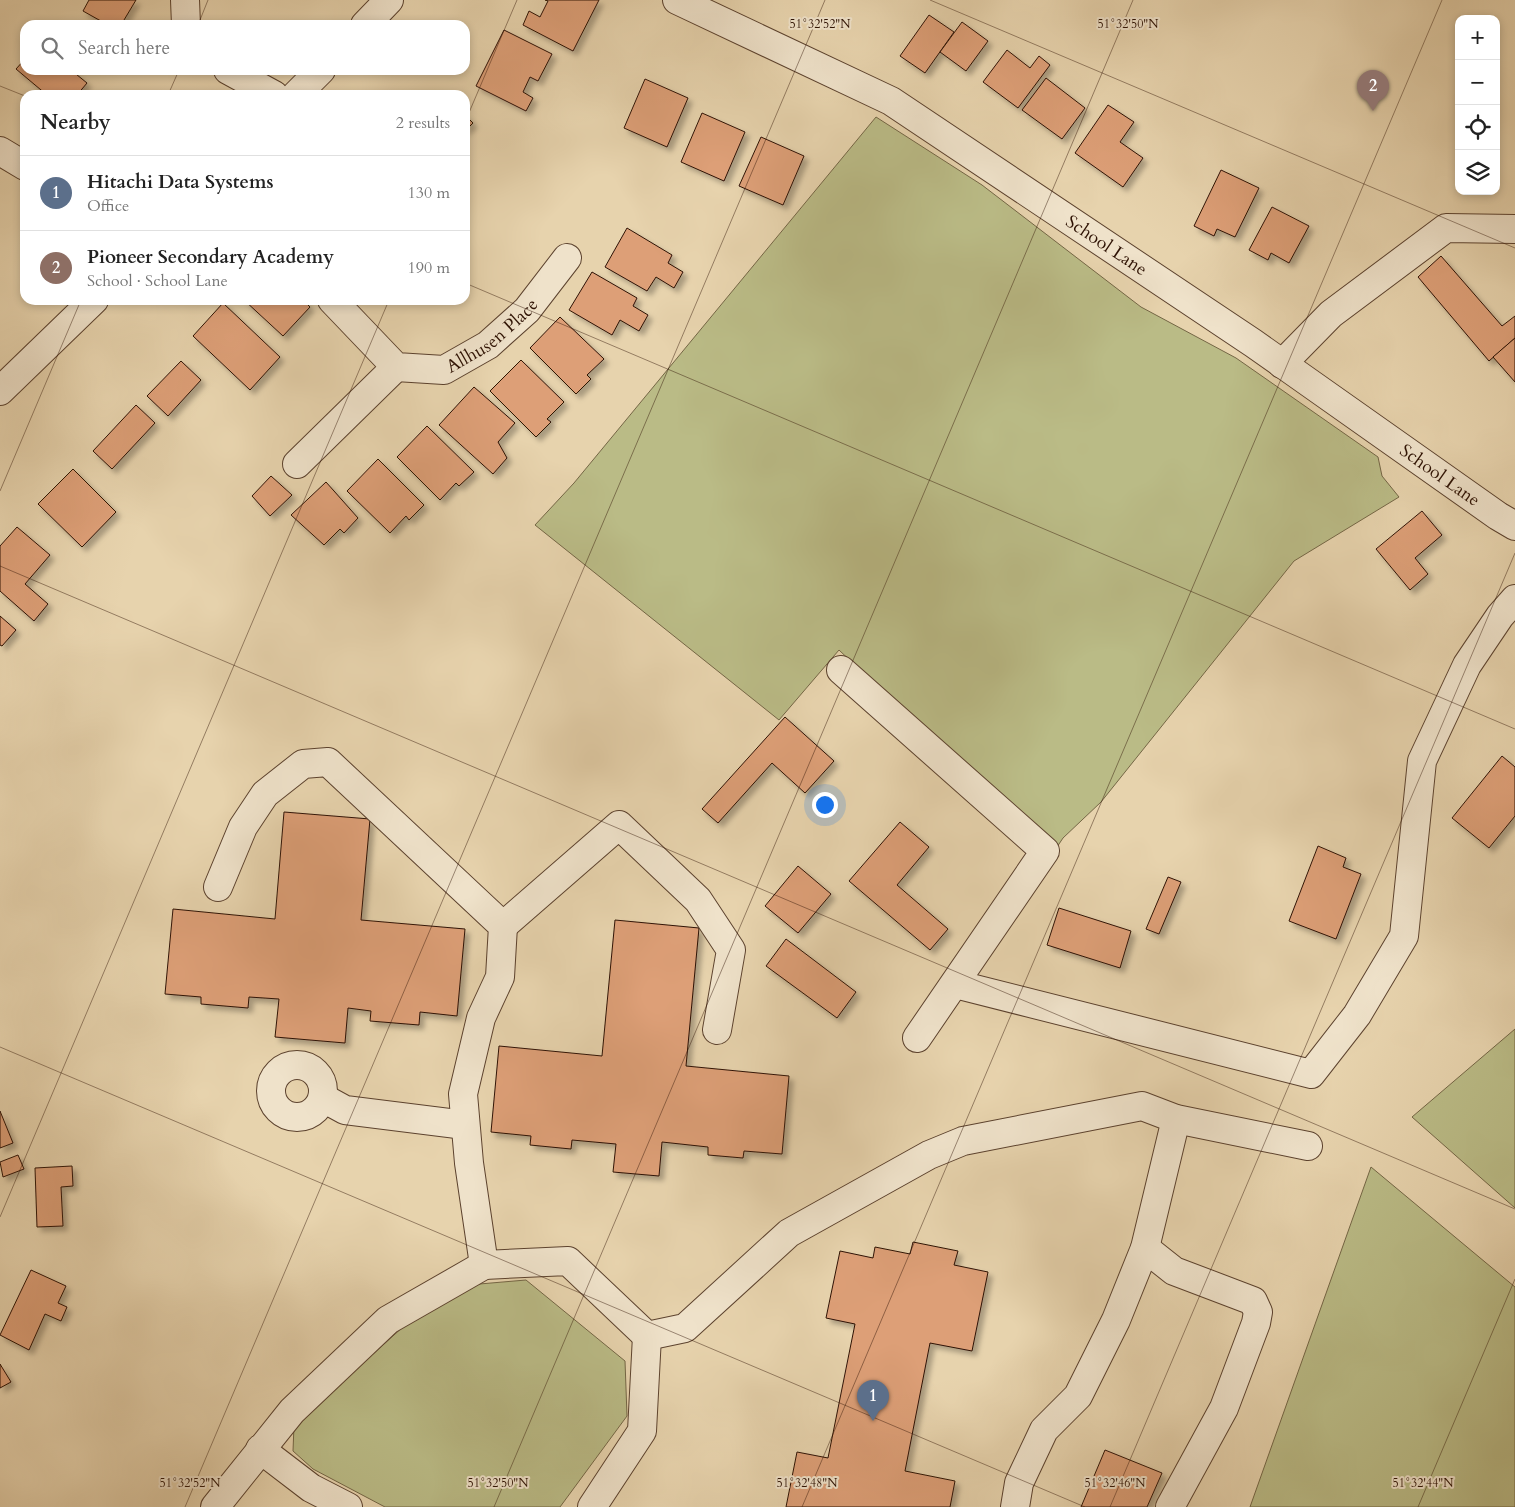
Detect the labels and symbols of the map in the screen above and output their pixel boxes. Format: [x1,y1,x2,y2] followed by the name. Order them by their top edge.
[790,16,851,32] text: 51°32'52"N
[1098,16,1159,32] text: 51°32'50"N
[1357,70,1389,111] pin: 2
[1061,209,1152,281] street label: School Lane
[441,293,544,379] street label: Allhusen Place
[1395,438,1485,512] street label: School Lane
[812,792,838,818] your location
[857,1380,889,1421] pin: 1
[160,1475,221,1491] text: 51°32'52"N
[468,1475,529,1491] text: 51°32'50"N
[777,1475,838,1491] text: 51°32'48"N
[1085,1475,1146,1491] text: 51°32'46"N
[1393,1475,1454,1491] text: 51°32'44"N

